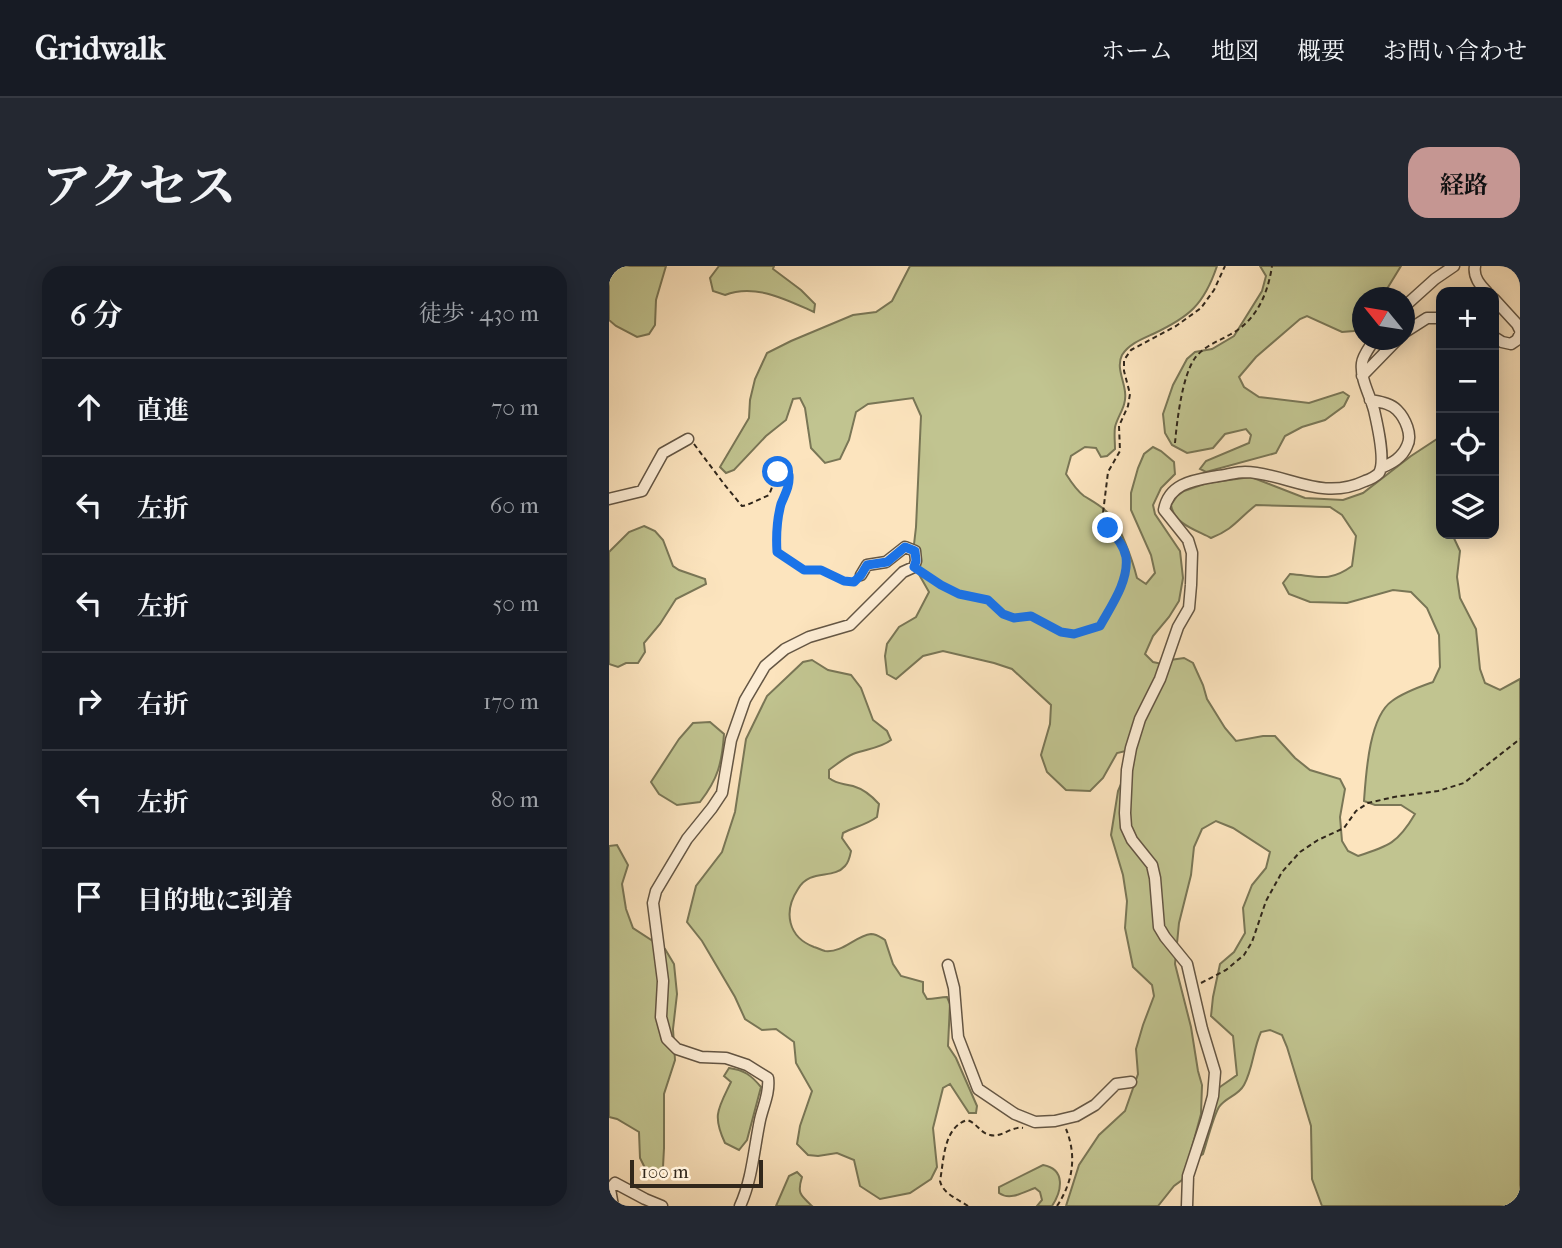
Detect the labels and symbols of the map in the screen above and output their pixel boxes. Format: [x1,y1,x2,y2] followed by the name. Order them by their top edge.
[1352,287,1415,350] north arrow
[762,456,793,487] route start
[1092,512,1123,543] route end
[630,1157,763,1189] scale bar

